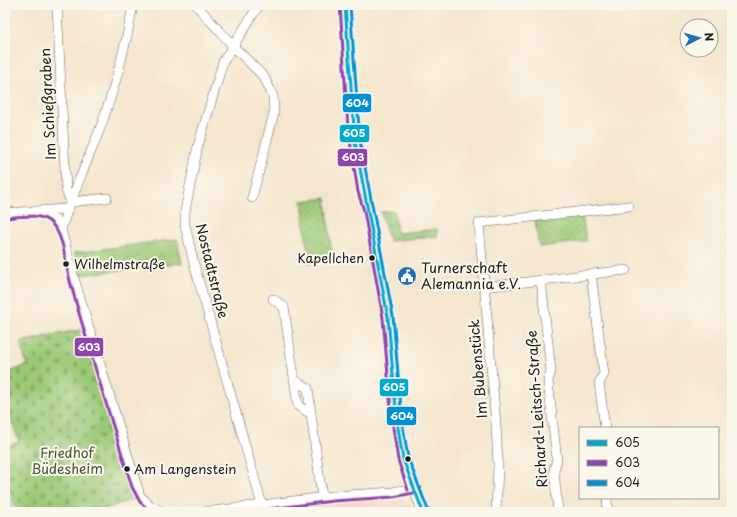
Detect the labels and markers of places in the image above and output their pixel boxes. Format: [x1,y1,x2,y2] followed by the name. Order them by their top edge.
[298,248,364,267] place label: Kapellchen
[367,253,377,263] marker: Kapellchen
[74,254,165,273] place label: Wilhelmstraße
[421,257,521,294] place label: Turnerschaft Alemannia e.V.
[61,259,71,269] marker: Wilhelmstraße
[396,265,418,287] public building icon: Turnerschaft Alemannia e.V.
[403,454,413,464] unlabelled marker
[134,459,236,478] place label: Am Langenstein
[122,464,132,474] marker: Am Langenstein

